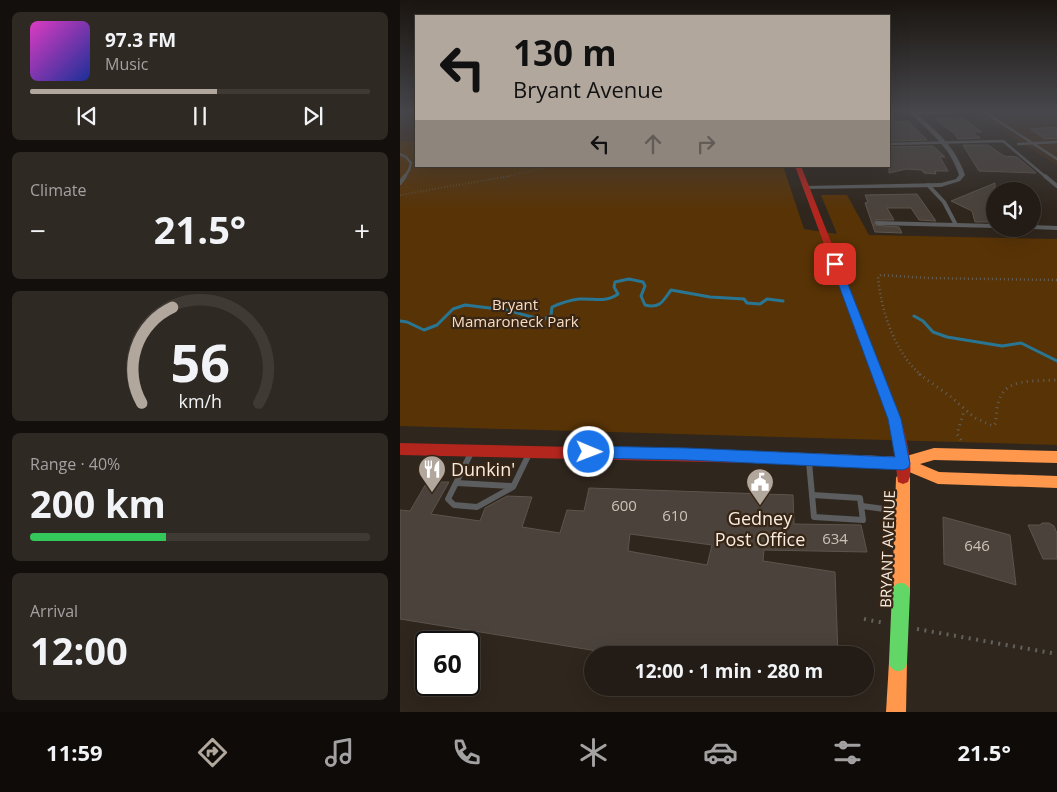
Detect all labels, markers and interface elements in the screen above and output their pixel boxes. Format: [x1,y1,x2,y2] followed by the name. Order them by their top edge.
[105,27,176,53] text: 97.3 FM
[513,29,617,76] text: 130 m
[430,35,495,100] icon: left
[105,53,149,75] text: Music
[513,74,663,104] text: Bryant Avenue
[73,102,101,130] icon: previous
[186,102,214,130] icon: pause
[299,102,327,130] icon: next
[586,130,614,158] icon: left
[639,130,667,158] icon: ahead
[692,130,720,158] icon: right
[30,179,87,201] text: Climate
[986,182,1041,237] map controls
[986,182,1041,237] button: sound
[154,203,246,255] text: 21.5°
[30,211,46,249] text: −
[354,211,370,249] text: +
[814,243,856,285] pin
[821,250,849,278] icon: arrive
[451,294,579,331] park label: Bryant Mamaroneck Park
[170,326,230,397] text: 56
[178,389,222,413] text: km/h
[562,425,614,477] position arrow
[30,453,120,475] text: Range · 40%
[417,454,447,493] restaurant icon: Dunkin'
[451,457,515,481] place label: Dunkin'
[745,467,775,506] public building icon: Gedney Post Office
[30,477,166,529] text: 200 km
[875,490,899,608] street label: BRYANT AVENUE
[611,495,637,515] house number: 600
[662,505,688,525] house number: 610
[715,506,805,551] place label: Gedney Post Office
[822,528,848,548] house number: 634
[964,535,990,555] house number: 646
[30,600,78,622] text: Arrival
[30,624,128,676] text: 12:00
[415,631,480,696] speed limit sign: 60
[635,658,823,684] text: 12:00 · 1 min · 280 m
[195,735,230,770] icon: directions
[322,735,357,770] icon: music
[449,735,484,770] icon: phone
[576,735,611,770] icon: climate
[703,735,738,770] icon: car
[830,735,865,770] icon: filters
[46,737,103,767] text: 11:59
[957,737,1011,767] text: 21.5°

